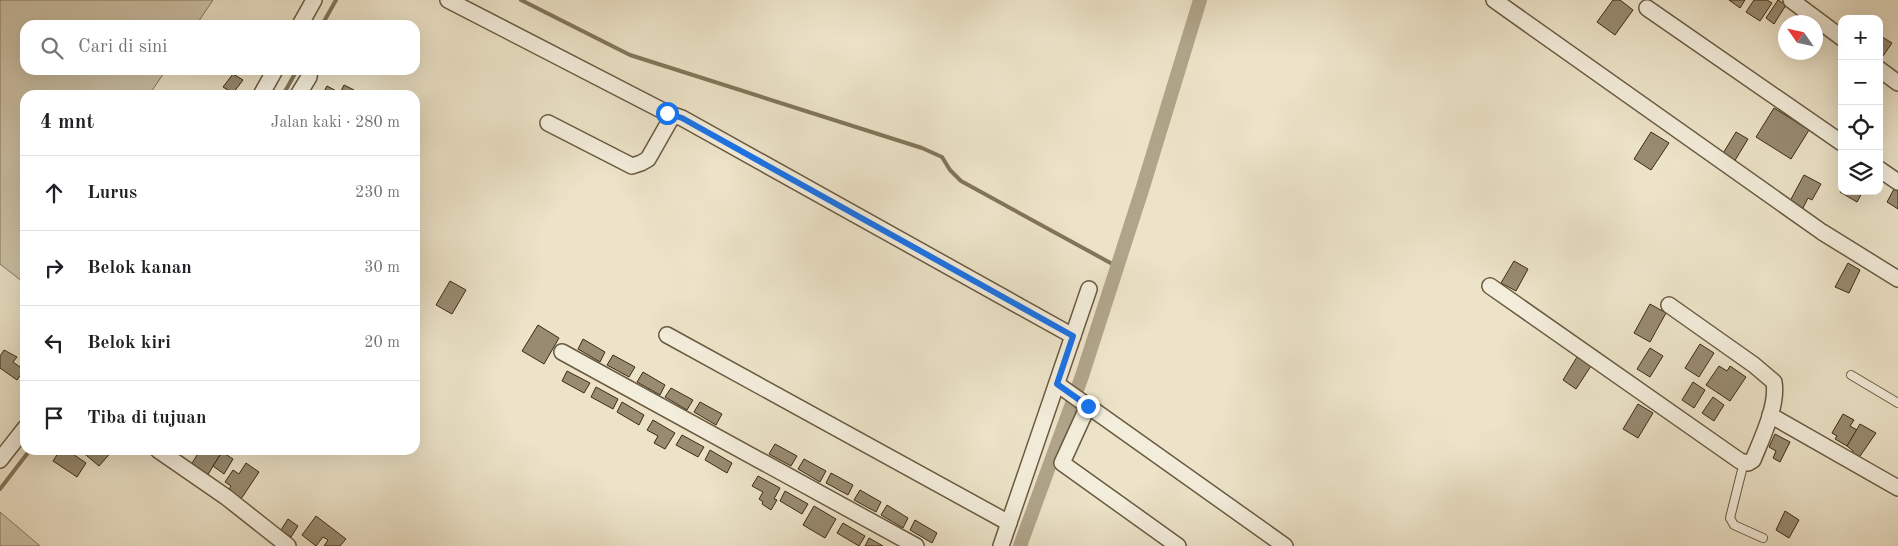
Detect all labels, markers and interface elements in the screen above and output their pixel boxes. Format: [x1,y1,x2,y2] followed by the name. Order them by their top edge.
[1778,15,1823,60] north arrow
[1838,15,1883,195] map controls
[1838,15,1883,60] button: +
[20,20,420,75] search box
[38,34,66,62] icon: search
[78,38,168,57] text: Cari di sini
[1838,60,1883,105] button: −
[656,102,679,125] route start
[1838,105,1883,150] button: locate
[40,112,94,133] text: 4 mnt
[271,115,400,131] text: Jalan kaki · 280 m
[1838,150,1883,195] button: layers
[40,179,68,207] icon: ahead
[87,184,137,203] text: Lurus
[355,185,400,201] text: 230 m
[40,254,68,282] icon: right
[87,259,192,278] text: Belok kanan
[364,260,400,276] text: 30 m
[40,329,68,357] icon: left
[87,334,171,353] text: Belok kiri
[364,335,400,351] text: 20 m
[1077,395,1100,418] route end
[40,404,68,432] icon: arrive
[87,409,207,428] text: Tiba di tujuan

